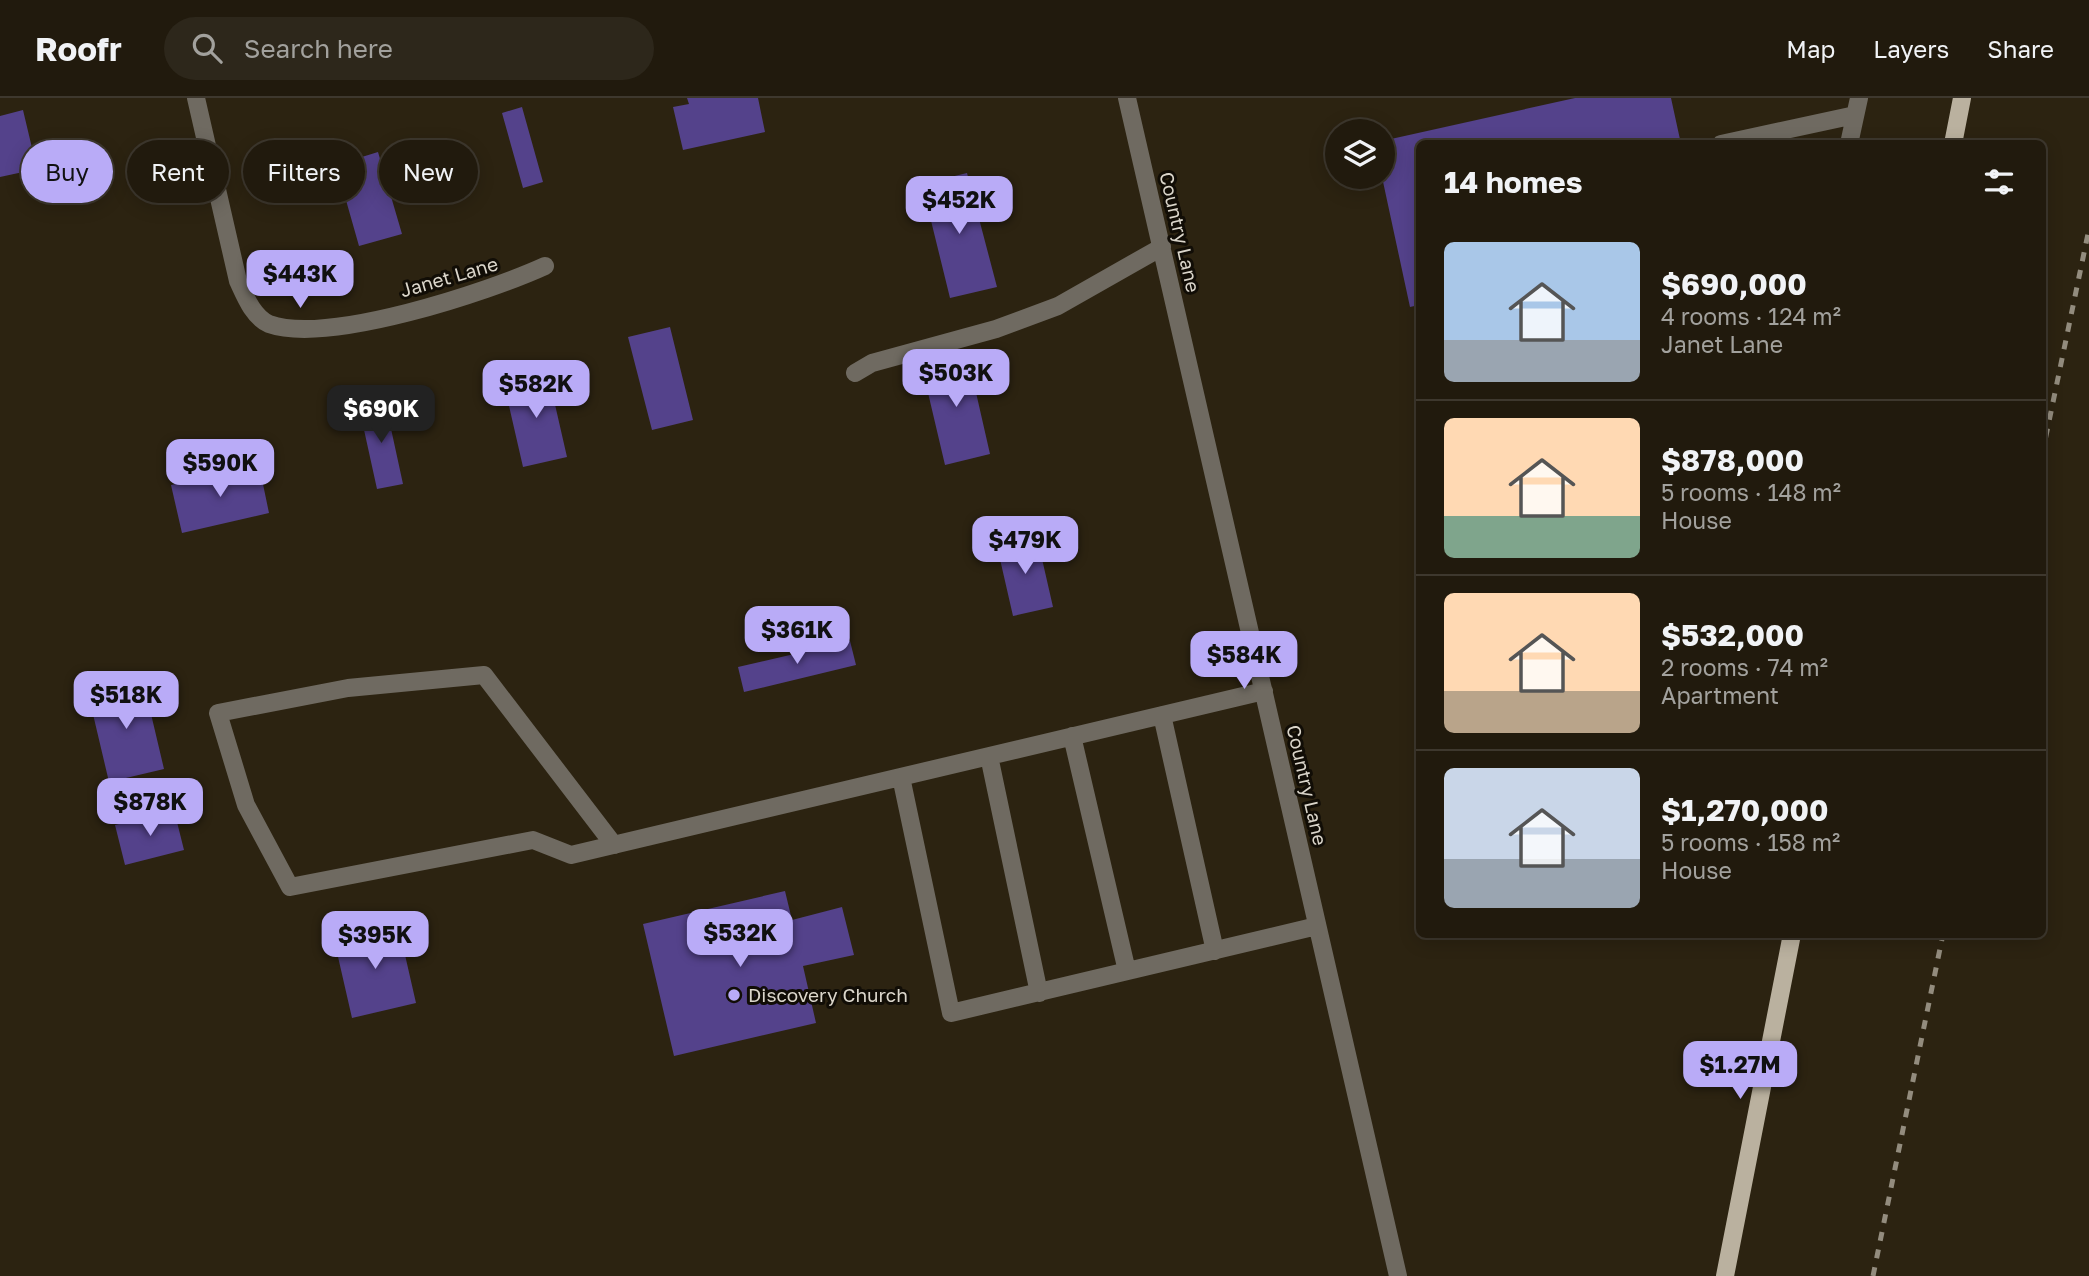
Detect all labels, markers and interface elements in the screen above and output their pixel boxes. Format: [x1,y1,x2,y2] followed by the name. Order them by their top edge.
[164,17,654,80] search box
[35,29,122,68] text: Roofr
[188,29,226,67] icon: search
[244,33,393,64] text: Search here
[1786,34,1835,63] text: Map
[1873,34,1949,63] text: Layers
[1987,34,2054,63] text: Share
[1325,119,1395,189] map controls
[1325,119,1395,189] button: layers
[21,140,113,203] chip: Buy
[127,140,229,203] chip: Rent
[243,140,365,203] chip: Filters
[379,140,478,203] chip: New
[1980,163,2018,201] icon: filters
[1444,164,1583,200] text: 14 homes
[1155,169,1205,294] street label: Country Lane
[910,176,1008,236] pin: $452K
[922,185,996,213] text: $452K
[251,250,349,310] pin: $443K
[397,252,500,301] street label: Janet Lane
[263,259,337,287] text: $443K
[1661,266,1807,302] text: $690,000
[1500,270,1584,354] icon: home
[1661,302,1841,330] text: 4 rooms · 124 m²
[1661,330,1783,358] text: Janet Lane
[907,350,1005,409] pin: $503K
[918,358,994,386] text: $503K
[487,360,585,420] pin: $582K
[499,369,573,397] text: $582K
[332,386,430,445] pin: $690K
[343,394,419,422] text: $690K
[171,440,269,499] pin: $590K
[1661,442,1804,478] text: $878,000
[1500,446,1584,530] icon: home
[182,448,258,476] text: $590K
[1661,478,1841,506] text: 5 rooms · 148 m²
[1661,506,1732,534] text: House
[976,517,1074,576] pin: $479K
[988,525,1062,553] text: $479K
[748,606,846,666] pin: $361K
[761,615,833,643] text: $361K
[1661,617,1804,653] text: $532,000
[1500,621,1584,705] icon: home
[1195,632,1293,691] pin: $584K
[1206,640,1282,668] text: $584K
[1661,653,1828,681] text: 2 rooms · 74 m²
[77,672,175,731] pin: $518K
[90,680,162,708] text: $518K
[1661,681,1779,709] text: Apartment
[1282,722,1332,847] street label: Country Lane
[101,778,199,838] pin: $878K
[113,787,187,815] text: $878K
[1661,792,1828,828] text: $1,270,000
[1500,796,1584,880] icon: home
[1661,828,1840,856] text: 5 rooms · 158 m²
[1661,856,1732,884] text: House
[691,910,789,969] pin: $532K
[326,912,424,971] pin: $395K
[703,918,777,946] text: $532K
[338,920,412,948] text: $395K
[748,983,908,1006] place label: Discovery Church
[726,987,742,1003] marker: Discovery Church
[1683,1042,1797,1101] pin: $1.27M
[1699,1050,1781,1078] text: $1.27M

